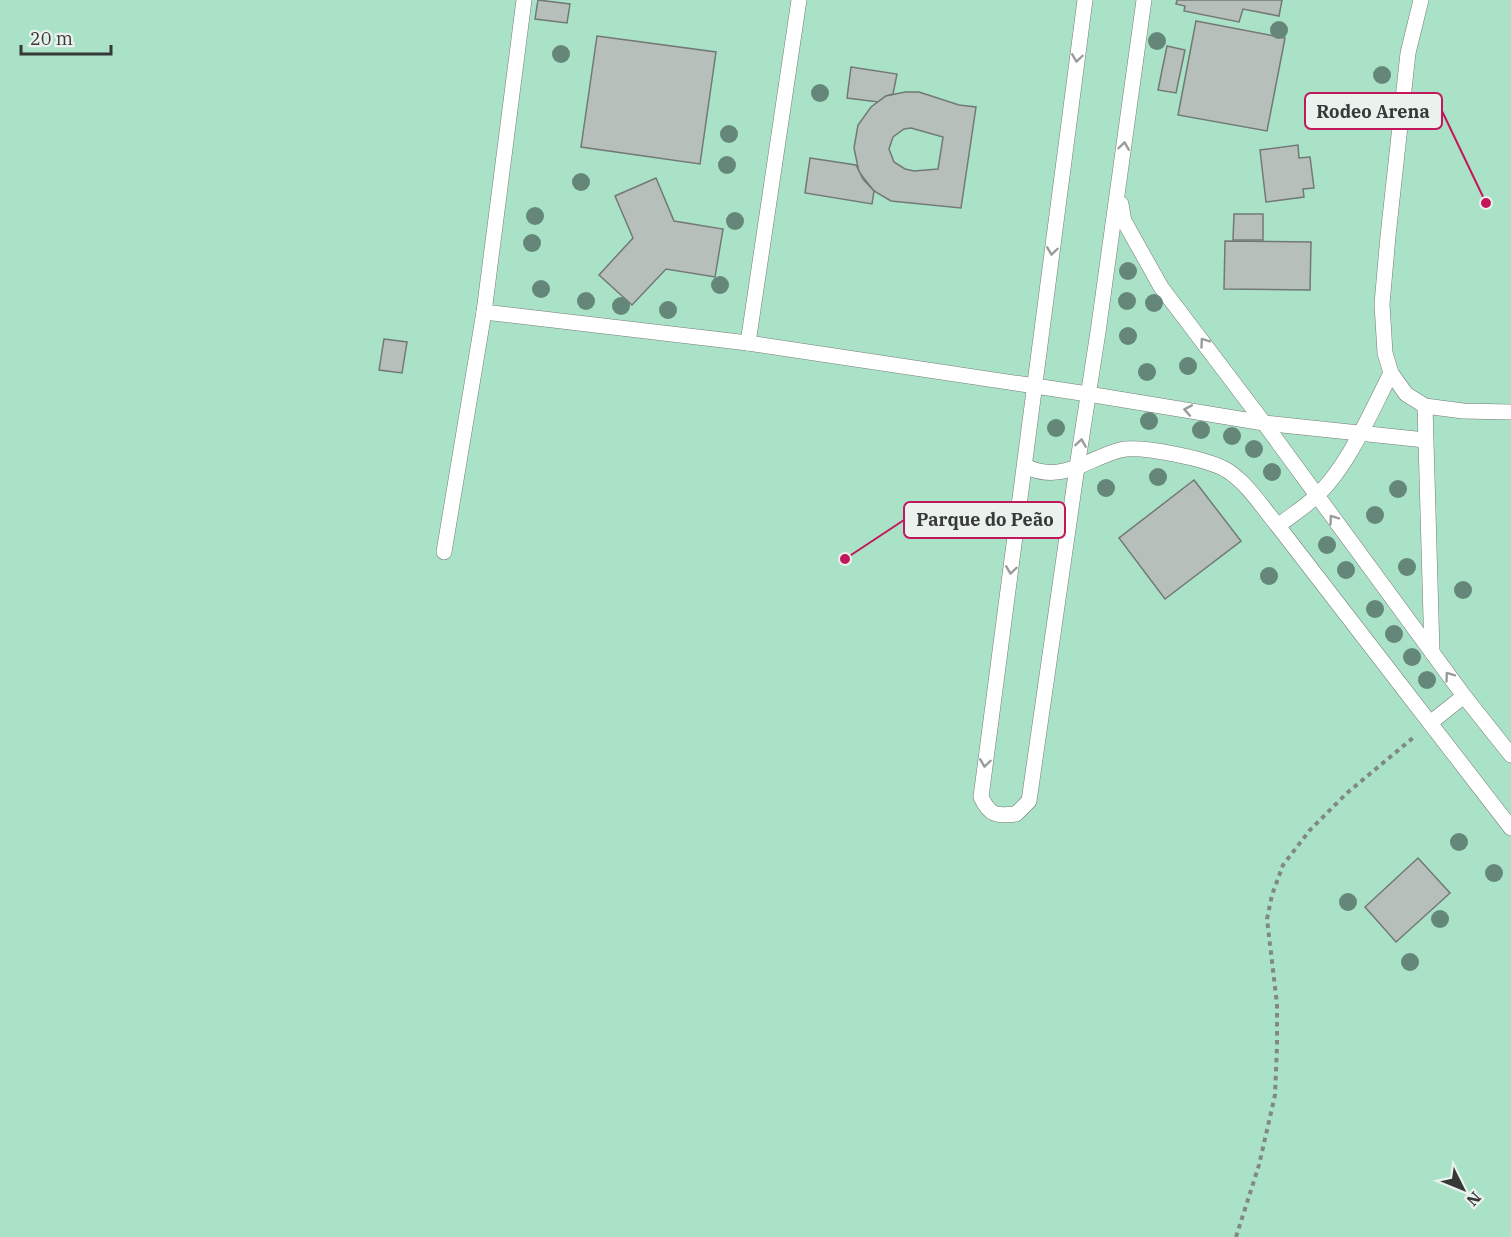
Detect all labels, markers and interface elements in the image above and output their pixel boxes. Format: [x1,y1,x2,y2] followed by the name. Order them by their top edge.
[21,18,111,56] scale bar
[30,27,73,50] text: 20 m
[1072,53,1084,63] one-way arrow
[1305,93,1442,129] callout: Rodeo Arena
[1316,100,1430,123] text: Rodeo Arena
[1118,141,1130,151] one-way arrow
[1046,247,1058,256] one-way arrow
[1200,338,1211,349] one-way arrow
[1184,405,1193,417] one-way arrow
[1074,438,1086,447] one-way arrow
[904,502,1065,538] callout: Parque do Peão
[916,508,1054,531] text: Parque do Peão
[1329,515,1340,526] one-way arrow
[1005,565,1017,574] one-way arrow
[1445,672,1456,683] one-way arrow
[980,758,992,768] one-way arrow
[1433,1159,1493,1219] north arrow
[1462,1188,1486,1211] text: N

